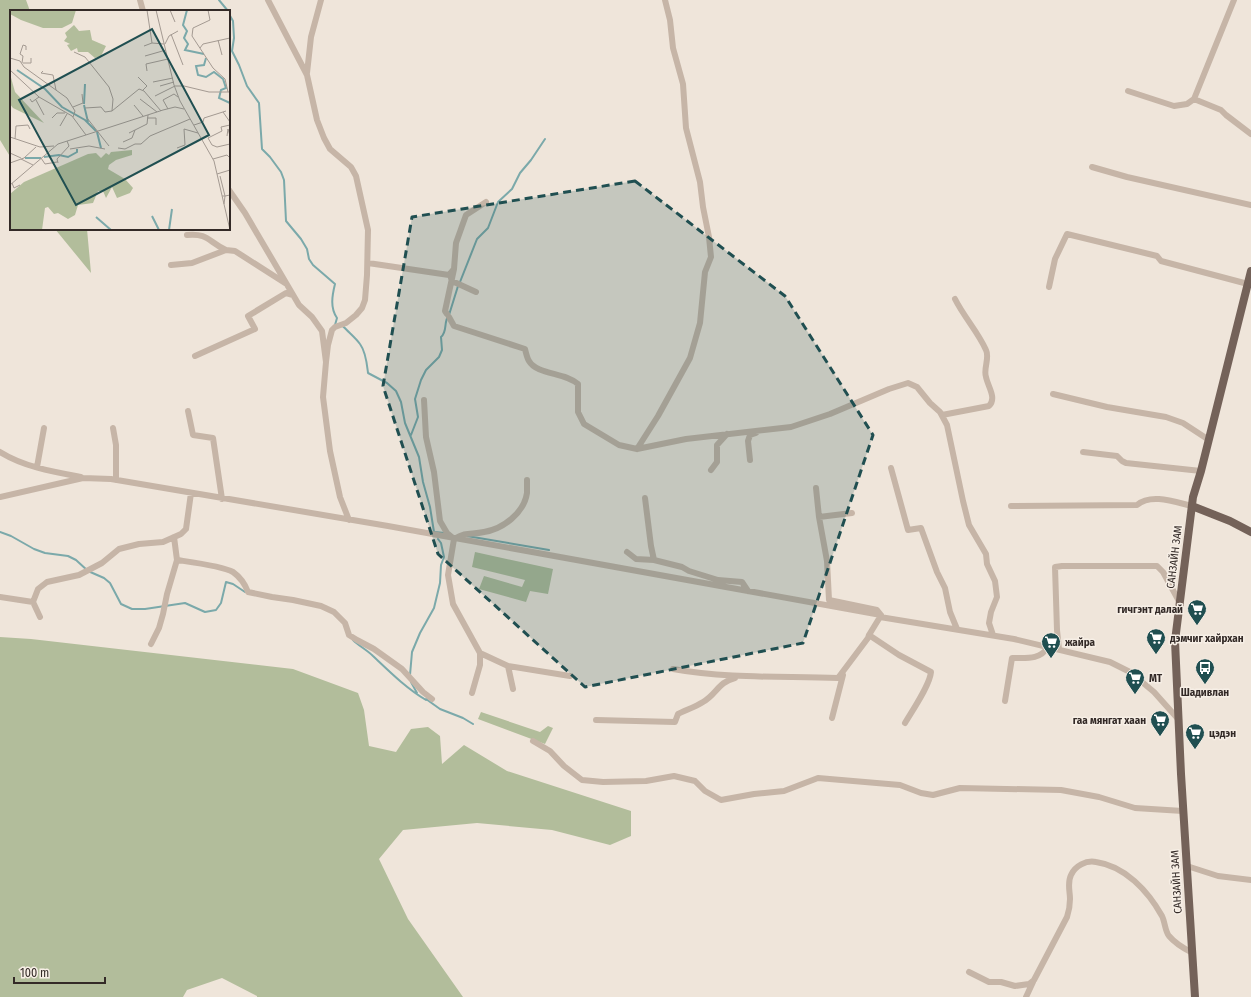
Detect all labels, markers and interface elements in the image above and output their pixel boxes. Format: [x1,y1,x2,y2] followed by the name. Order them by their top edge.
[10,10,230,230] inset map
[1164,524,1185,589] street label: САНЗАЙН ЗАМ
[1186,598,1208,626] supermarket icon: гичгэнт далай
[1117,603,1183,616] place label: гичгэнт далай
[1145,627,1167,655] supermarket icon: дэмчиг хайрхан
[1040,631,1062,659] supermarket icon: жайра
[1169,632,1244,645] place label: дэмчиг хайрхан
[1064,636,1096,649] place label: жайра
[1194,657,1216,685] bus stop icon: Шадивлан
[1124,667,1146,695] supermarket icon: MT
[1149,672,1163,685] place label: MT
[1181,686,1229,699] place label: Шадивлан
[1149,709,1171,737] supermarket icon: гаа мянгат хаан
[1073,714,1146,727] place label: гаа мянгат хаан
[1184,722,1206,750] supermarket icon: цэдэн
[1209,727,1236,740] place label: цэдэн
[1168,850,1185,914] street label: САНЗАЙН ЗАМ
[14,959,105,985] scale bar
[20,966,49,980] text: 100 m

